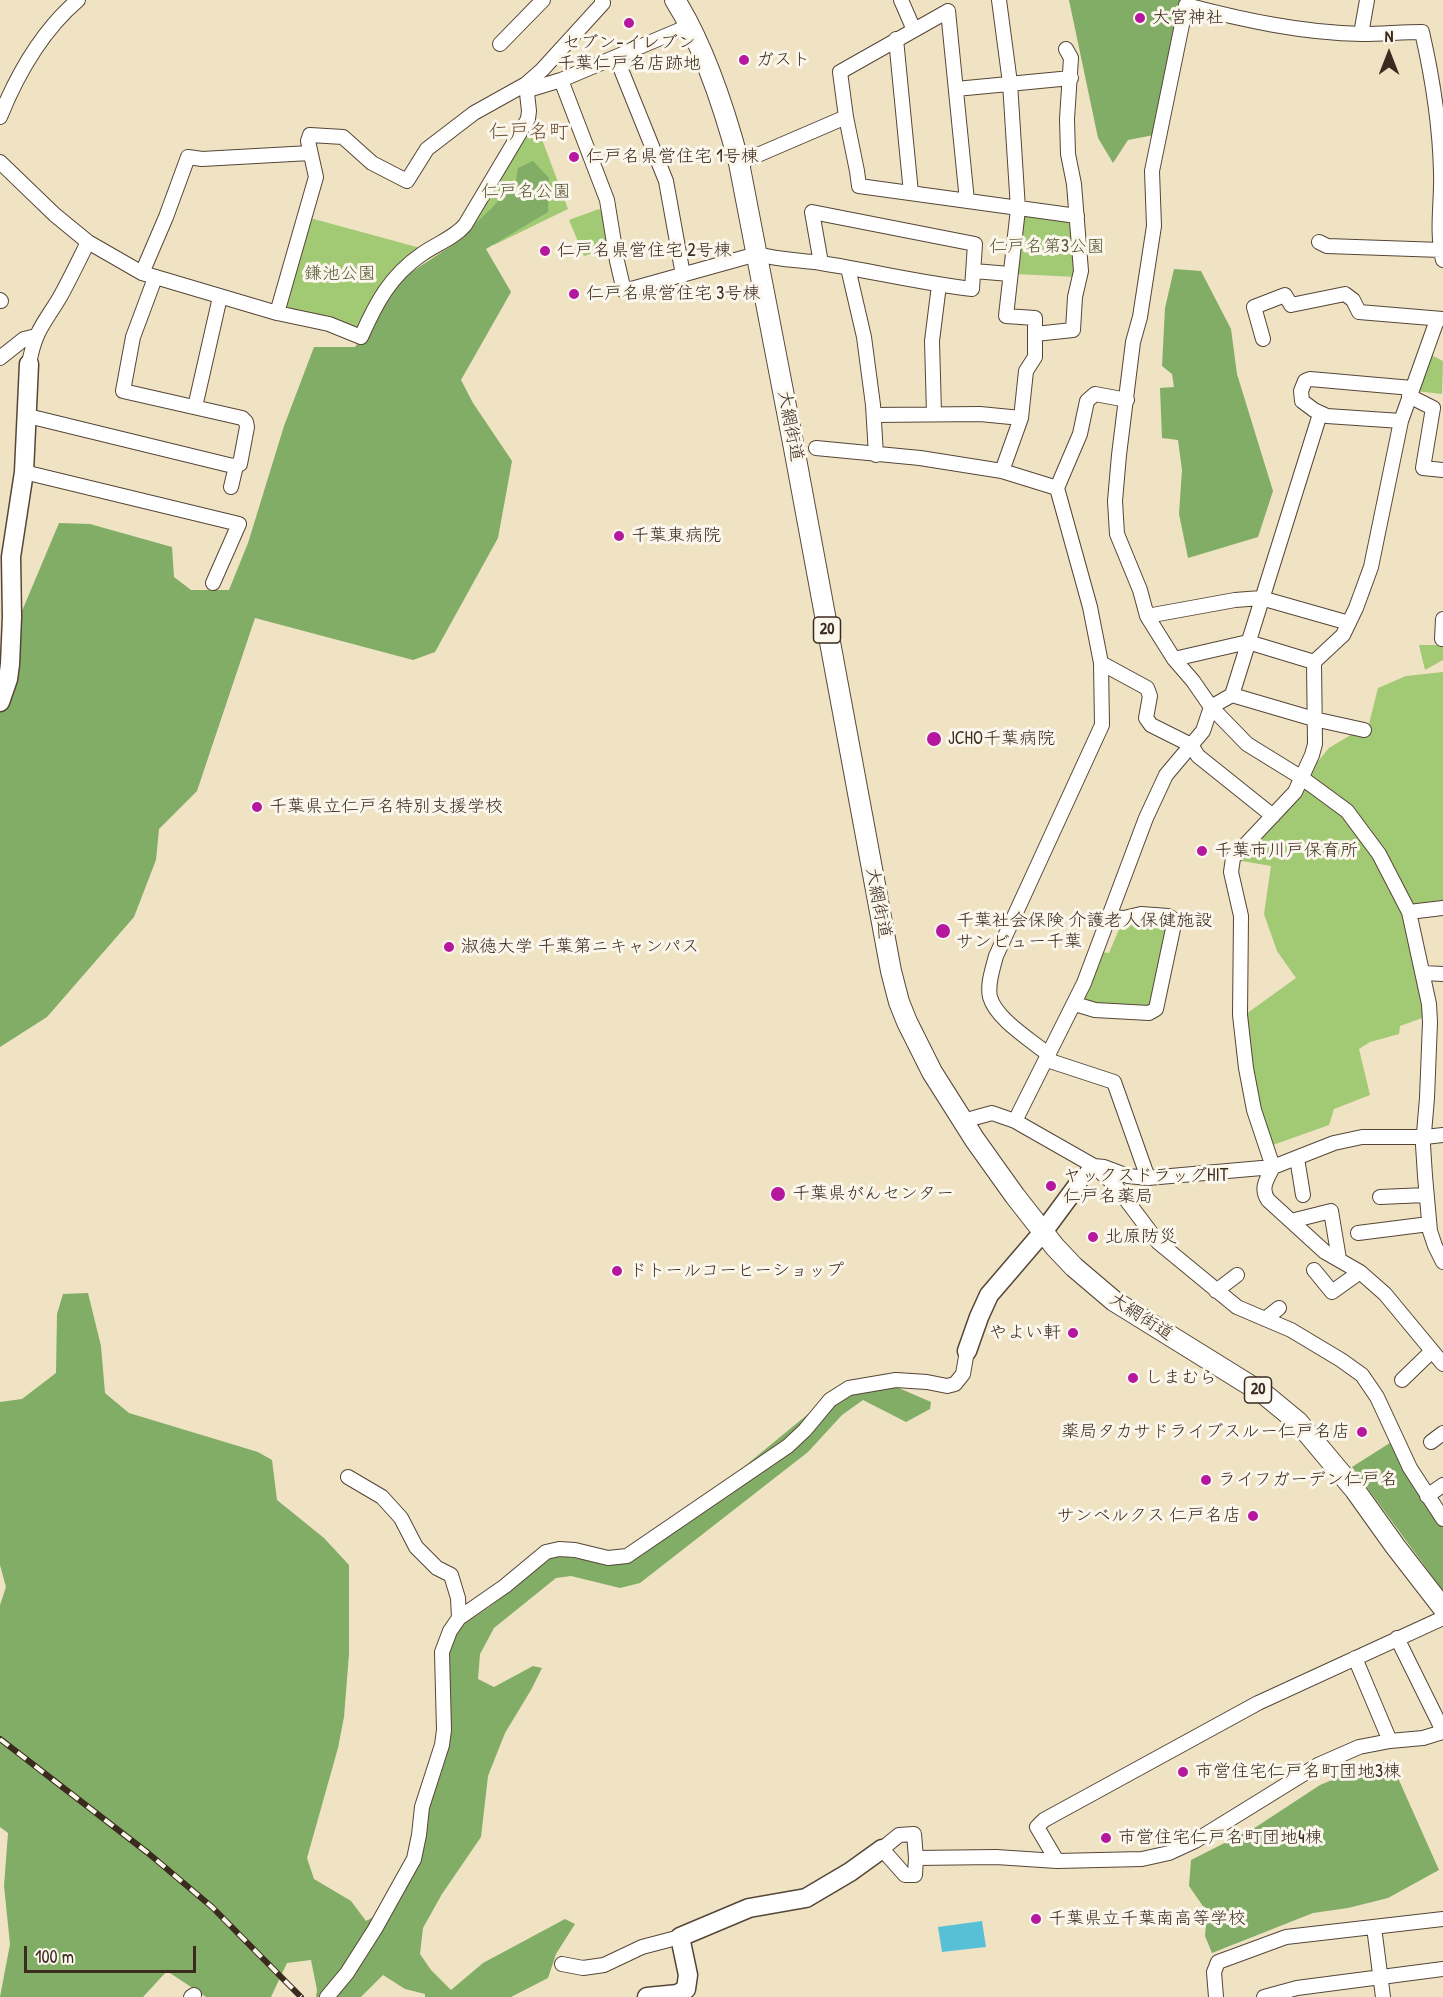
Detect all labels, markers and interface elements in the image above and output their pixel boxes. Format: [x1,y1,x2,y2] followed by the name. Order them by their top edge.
[1152,7,1224,29] place label: 大宮神社
[1133,11,1147,25] marker: 大宮神社
[622,16,636,30] marker: セブン-イレブン 千葉仁戸名店跡地
[1359,24,1419,84] north arrow
[1385,25,1393,47] text: N
[557,32,701,74] place label: セブン-イレブン 千葉仁戸名店跡地
[756,49,810,71] place label: ガスト
[737,53,751,67] marker: ガスト
[489,121,569,145] district label: 仁戸名町
[586,146,759,168] place label: 仁戸名県営住宅 1号棟
[567,150,581,164] marker: 仁戸名県営住宅 1号棟
[481,181,571,203] park label: 仁戸名公園
[989,236,1105,258] park label: 仁戸名第3公園
[557,240,732,262] place label: 仁戸名県営住宅 2号棟
[538,244,552,258] marker: 仁戸名県営住宅 2号棟
[304,263,376,285] park label: 鎌池公園
[586,283,760,305] place label: 仁戸名県営住宅 3号棟
[567,287,581,301] marker: 仁戸名県営住宅 3号棟
[773,389,807,463] street label: 大網街道
[631,525,721,547] place label: 千葉東病院
[612,529,626,543] marker: 千葉東病院
[814,617,840,643] road number: 20
[948,728,1055,750] place label: JCHO千葉病院
[925,730,943,748] marker: JCHO千葉病院
[269,796,503,818] place label: 千葉県立仁戸名特別支援学校
[250,800,264,814] marker: 千葉県立仁戸名特別支援学校
[1214,840,1358,862] place label: 千葉市川戸保育所
[1195,844,1209,858] marker: 千葉市川戸保育所
[861,866,895,940] street label: 大網街道
[956,910,1212,952] place label: 千葉社会保険 介護老人保健施設 サンビュー千葉
[934,922,952,940] marker: 千葉社会保険 介護老人保健施設 サンビュー千葉
[461,936,699,958] place label: 淑徳大学 千葉第ニキャンパス
[442,940,456,954] marker: 淑徳大学 千葉第ニキャンパス
[1063,1165,1228,1208] place label: ヤックスドラッグHIT 仁戸名薬局
[1044,1179,1058,1193] marker: ヤックスドラッグHIT 仁戸名薬局
[792,1183,954,1205] place label: 千葉県がんセンター
[769,1185,787,1203] marker: 千葉県がんセンター
[1105,1226,1177,1248] place label: 北原防災
[1086,1230,1100,1244] marker: 北原防災
[629,1260,844,1282] place label: ドトールコーヒーショップ
[610,1264,624,1278] marker: ドトールコーヒーショップ
[1105,1288,1177,1346] street label: 大網街道
[989,1322,1061,1344] place label: やよい軒
[1066,1326,1080,1340] marker: やよい軒
[1145,1367,1217,1389] place label: しまむら
[1126,1371,1140,1385] marker: しまむら
[1244,1377,1272,1403] road number: 20
[1061,1421,1350,1443] place label: 薬局タカサドライブスルー仁戸名店
[1355,1425,1369,1439] marker: 薬局タカサドライブスルー仁戸名店
[1218,1469,1398,1491] place label: ライフガーデン仁戸名
[1199,1473,1213,1487] marker: ライフガーデン仁戸名
[1057,1505,1241,1527] place label: サンベルクス 仁戸名店
[1246,1509,1260,1523] marker: サンベルクス 仁戸名店
[1195,1761,1401,1783] place label: 市営住宅仁戸名町団地3棟
[1176,1765,1190,1779] marker: 市営住宅仁戸名町団地3棟
[1118,1827,1323,1849] place label: 市営住宅仁戸名町団地4棟
[1099,1831,1113,1845] marker: 市営住宅仁戸名町団地4棟
[1048,1908,1246,1930] place label: 千葉県立千葉南高等学校
[1029,1912,1043,1926] marker: 千葉県立千葉南高等学校
[27,1934,200,1972] scale bar
[35,1944,74,1969] text: 100 m

